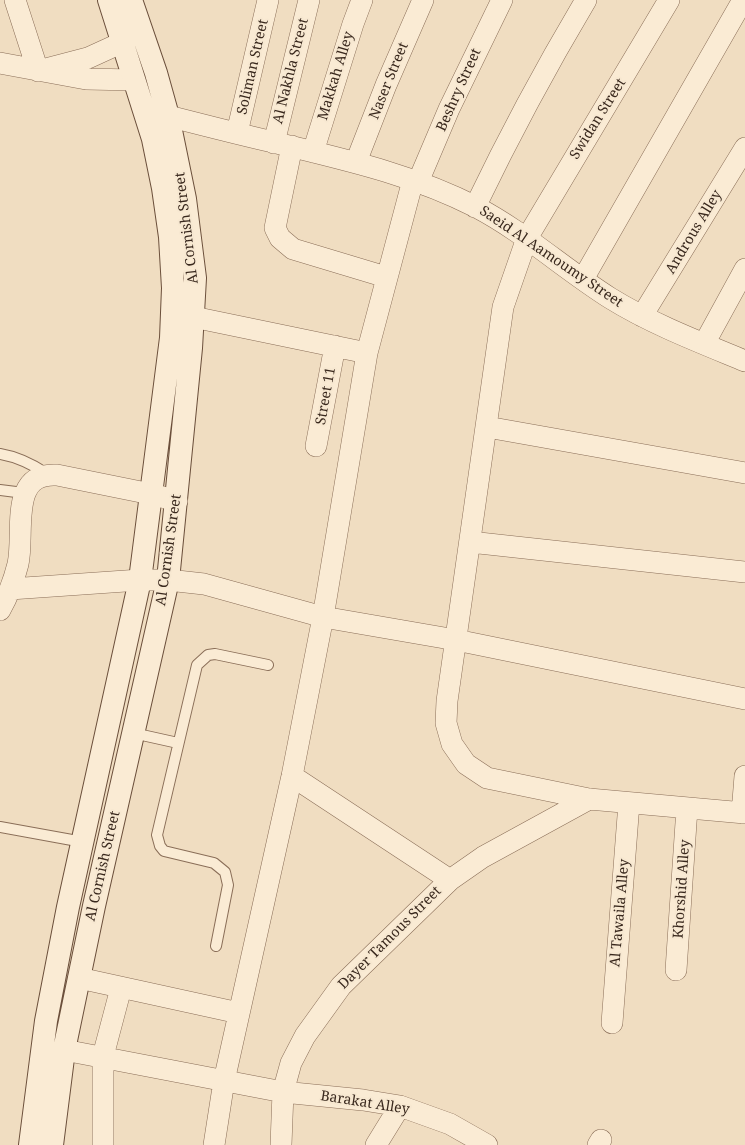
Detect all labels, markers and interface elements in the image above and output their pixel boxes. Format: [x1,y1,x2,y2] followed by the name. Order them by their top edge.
[270,16,312,126] street label: Al Nakhla Street
[234,18,272,116] street label: Soliman Street
[315,30,357,122] street label: Makkah Alley
[366,40,412,122] street label: Naser Street
[433,46,485,134] street label: Beshry Street
[566,75,630,163] street label: Swidan Street
[172,171,202,285] street label: Al Cornish Street
[662,187,726,277] street label: Androus Alley
[476,203,626,311] street label: Saeid Al Aamoumy Street
[313,366,339,426] street label: Street 11
[153,493,185,607] street label: Al Cornish Street
[82,809,124,923] street label: Al Cornish Street
[670,839,694,939] street label: Khorshid Alley
[607,858,633,968] street label: Al Tawaila Alley
[335,883,445,993] street label: Dayer Tamous Street
[319,1088,411,1118] street label: Barakat Alley

